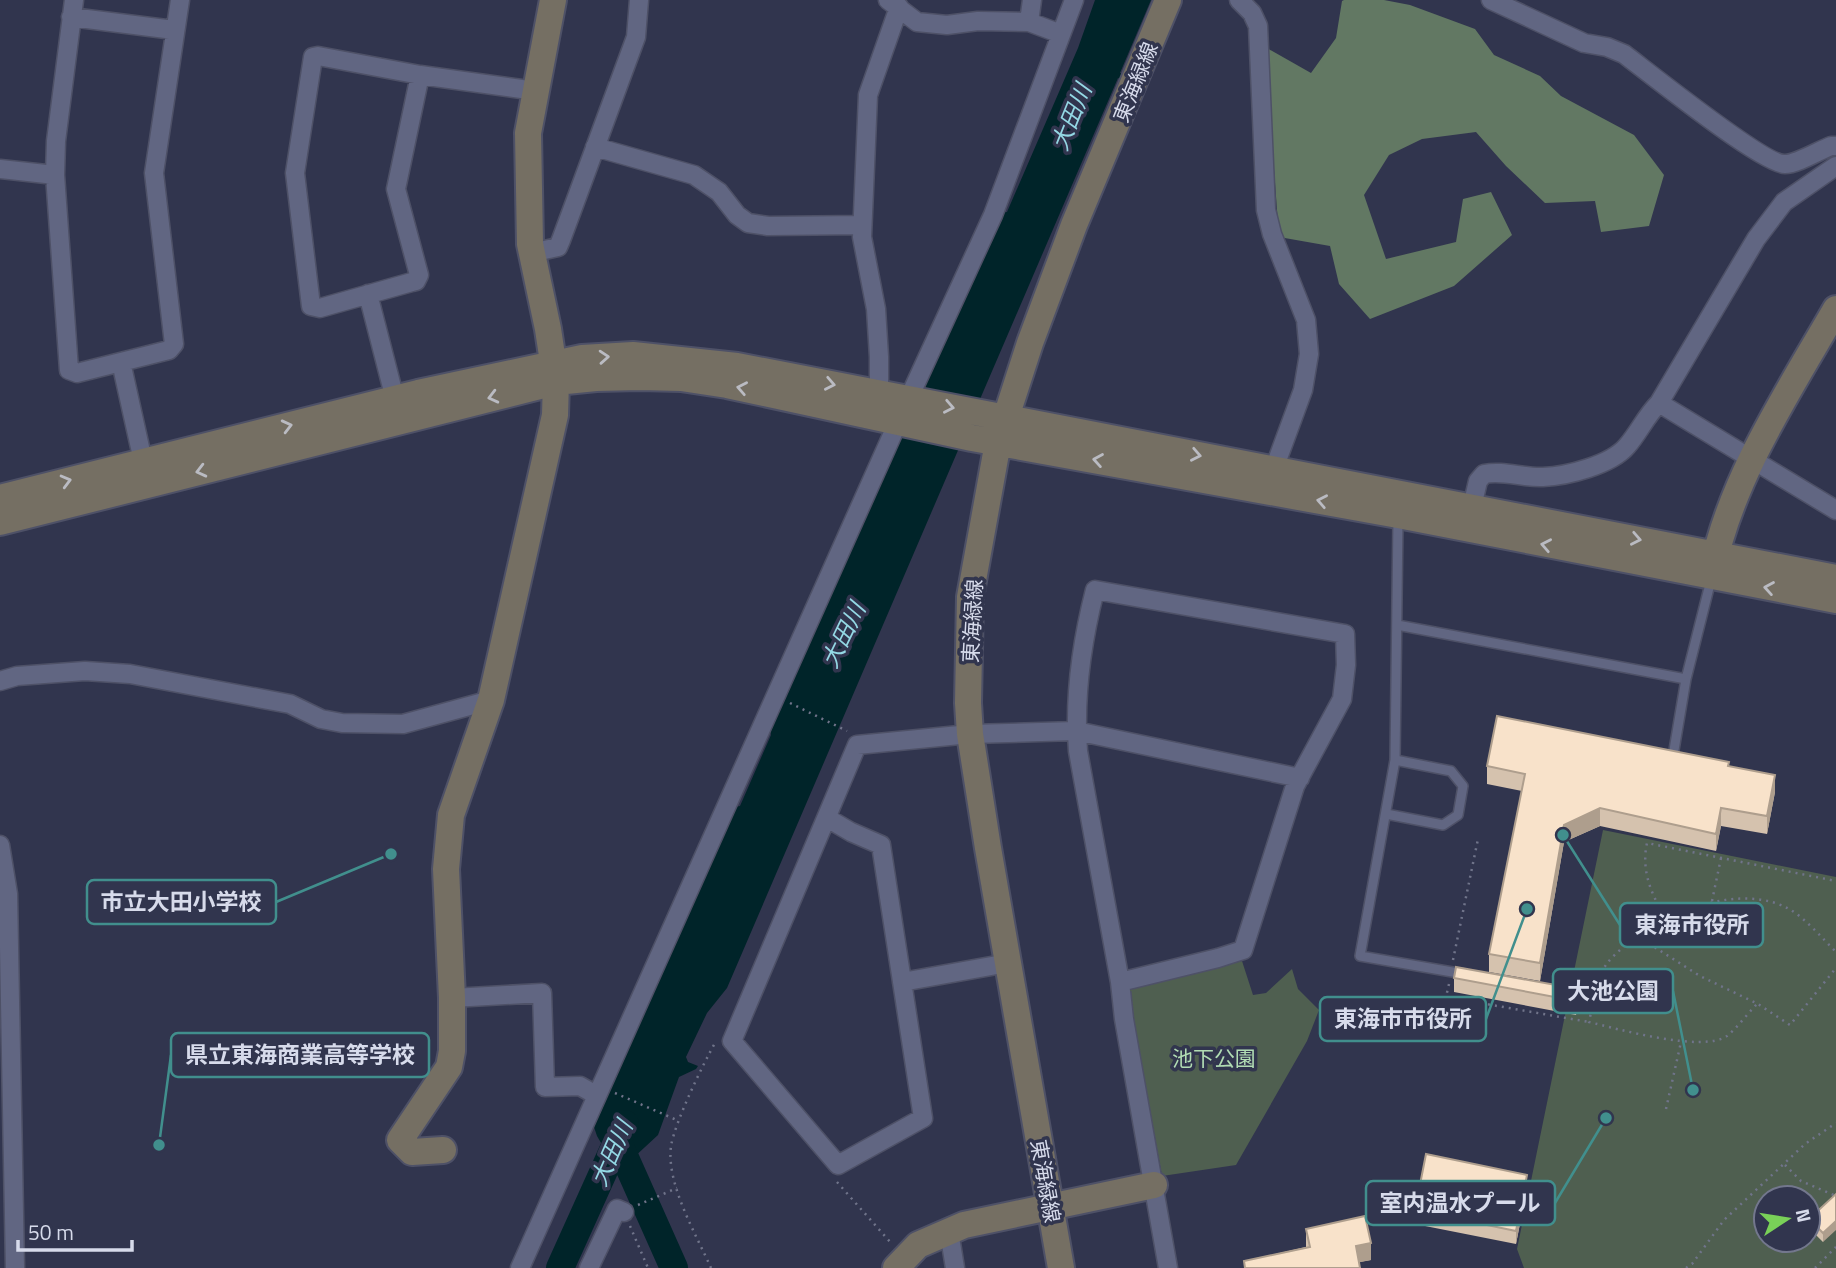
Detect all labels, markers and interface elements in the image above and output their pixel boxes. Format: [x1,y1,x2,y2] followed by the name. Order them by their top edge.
[1104,37,1166,127] street label: 東海緑線
[1042,76,1101,156] water label: 大田川
[599,350,610,365] one-way arrow
[824,376,836,391] one-way arrow
[736,382,748,397] one-way arrow
[487,389,499,403] one-way arrow
[943,399,955,414] one-way arrow
[281,420,293,434] one-way arrow
[1190,446,1202,461] one-way arrow
[1093,454,1105,469] one-way arrow
[195,463,207,477] one-way arrow
[60,475,72,489] one-way arrow
[1316,494,1328,509] one-way arrow
[1630,530,1642,545] one-way arrow
[1540,538,1552,553] one-way arrow
[954,578,990,664] street label: 東海緑線
[1763,582,1775,597] one-way arrow
[812,594,875,674] water label: 大田川
[87,880,276,924] callout: 市立大田小学校
[101,884,262,919] text: 市立大田小学校
[1620,903,1763,947] callout: 東海市役所
[1635,907,1750,942] text: 東海市役所
[1553,969,1673,1013] callout: 大池公園
[1567,973,1659,1008] text: 大池公園
[1320,997,1486,1041] callout: 東海市市役所
[1334,1001,1472,1036] text: 東海市市役所
[171,1033,429,1077] callout: 県立東海商業高等学校
[185,1037,415,1072] text: 県立東海商業高等学校
[1172,1042,1256,1074] park label: 池下公園
[581,1112,642,1192] water label: 大田川
[1023,1137,1069,1225] street label: 東海緑線
[1366,1181,1555,1225] callout: 室内温水プール
[1752,1184,1822,1254] north arrow
[1380,1185,1541,1220] text: 室内温水プール
[1789,1206,1820,1225] text: N
[18,1208,131,1252] scale bar
[28,1216,74,1248] text: 50 m

